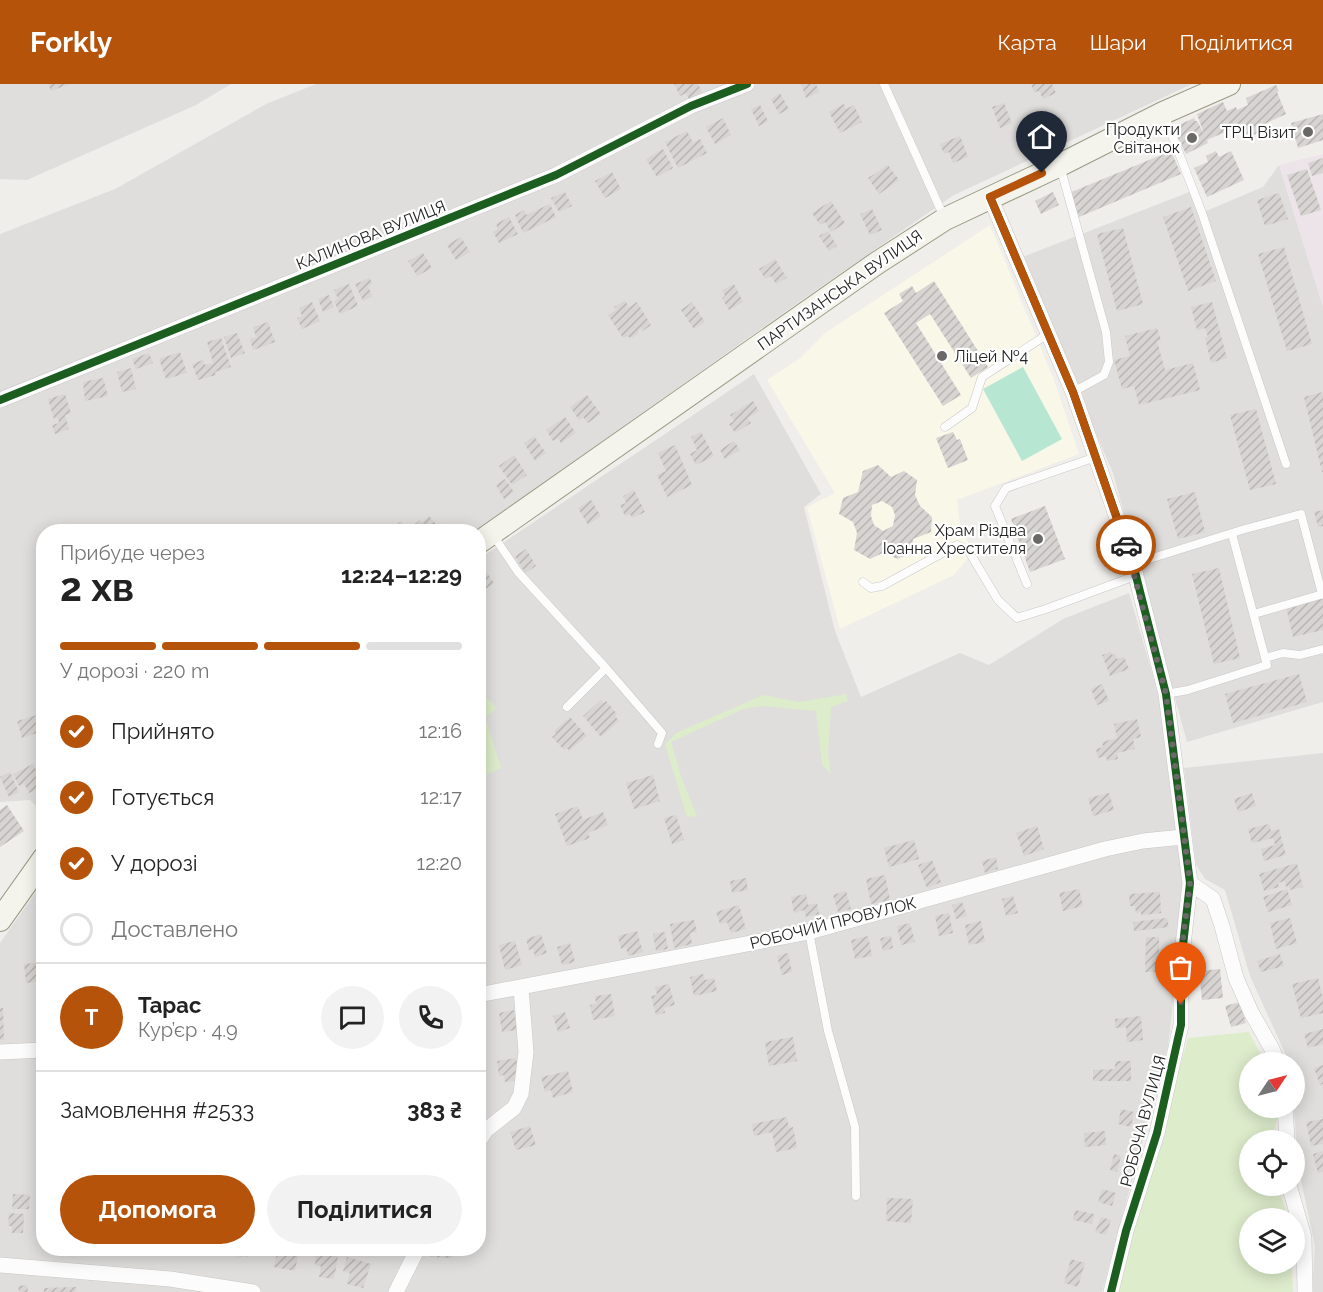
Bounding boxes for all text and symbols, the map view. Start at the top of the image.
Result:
text: Forkly [30,26,112,59]
text: Карта [998,30,1057,55]
text: Шари [1090,30,1147,55]
text: Поділитися [1180,30,1293,55]
pin [1016,111,1067,173]
icon: home [1025,120,1058,153]
place label: Продукти Світанок [1106,120,1180,157]
place label: ТРЦ Візит [1222,123,1296,142]
marker: ТРЦ Візит [1301,125,1315,139]
marker: Продукти Світанок [1185,131,1199,145]
street label: КАЛИНОВА ВУЛИЦЯ [293,196,449,274]
street label: ПАРТИЗАНСЬКА ВУЛИЦЯ [754,226,926,354]
place label: Ліцей №4 [954,347,1029,366]
marker: Ліцей №4 [935,349,949,363]
courier [1096,515,1156,575]
place label: Храм Різдва Іоанна Хрестителя [883,521,1026,558]
icon: car [1110,529,1143,562]
marker: Храм Різдва Іоанна Хрестителя [1031,532,1045,546]
text: Прибуде через [60,541,205,565]
text: 12:24–12:29 [341,562,462,588]
text: 2 хв [60,564,134,610]
text: У дорозі · 220 m [60,659,209,683]
icon: check [60,715,93,748]
text: Прийнято [111,718,214,744]
text: 12:16 [419,719,462,743]
icon: check [60,781,93,814]
text: Готується [111,784,214,810]
text: 12:17 [420,785,462,809]
icon: check [60,847,93,880]
text: У дорозі [111,850,198,876]
text: 12:20 [417,851,462,875]
street label: РОБОЧИЙ ПРОВУЛОК [748,893,918,953]
text: Доставлено [111,916,238,942]
pin [1155,942,1206,1004]
icon: bag [1164,951,1197,984]
button: chat [321,986,384,1049]
button: phone [399,986,462,1049]
text: Тарас [138,992,201,1018]
text: Т [85,1004,98,1030]
text: Кур’єр · 4.9 [138,1018,238,1042]
north arrow [1239,1052,1305,1118]
map controls [1239,1052,1305,1274]
street label: РОБОЧА ВУЛИЦЯ [1116,1053,1170,1189]
text: Замовлення #2533 [60,1097,254,1123]
text: 383 ₴ [407,1097,462,1123]
button: locate [1239,1130,1305,1196]
button: Допомога [60,1175,255,1244]
button: Поділитися [267,1175,462,1244]
button: layers [1239,1208,1305,1274]

